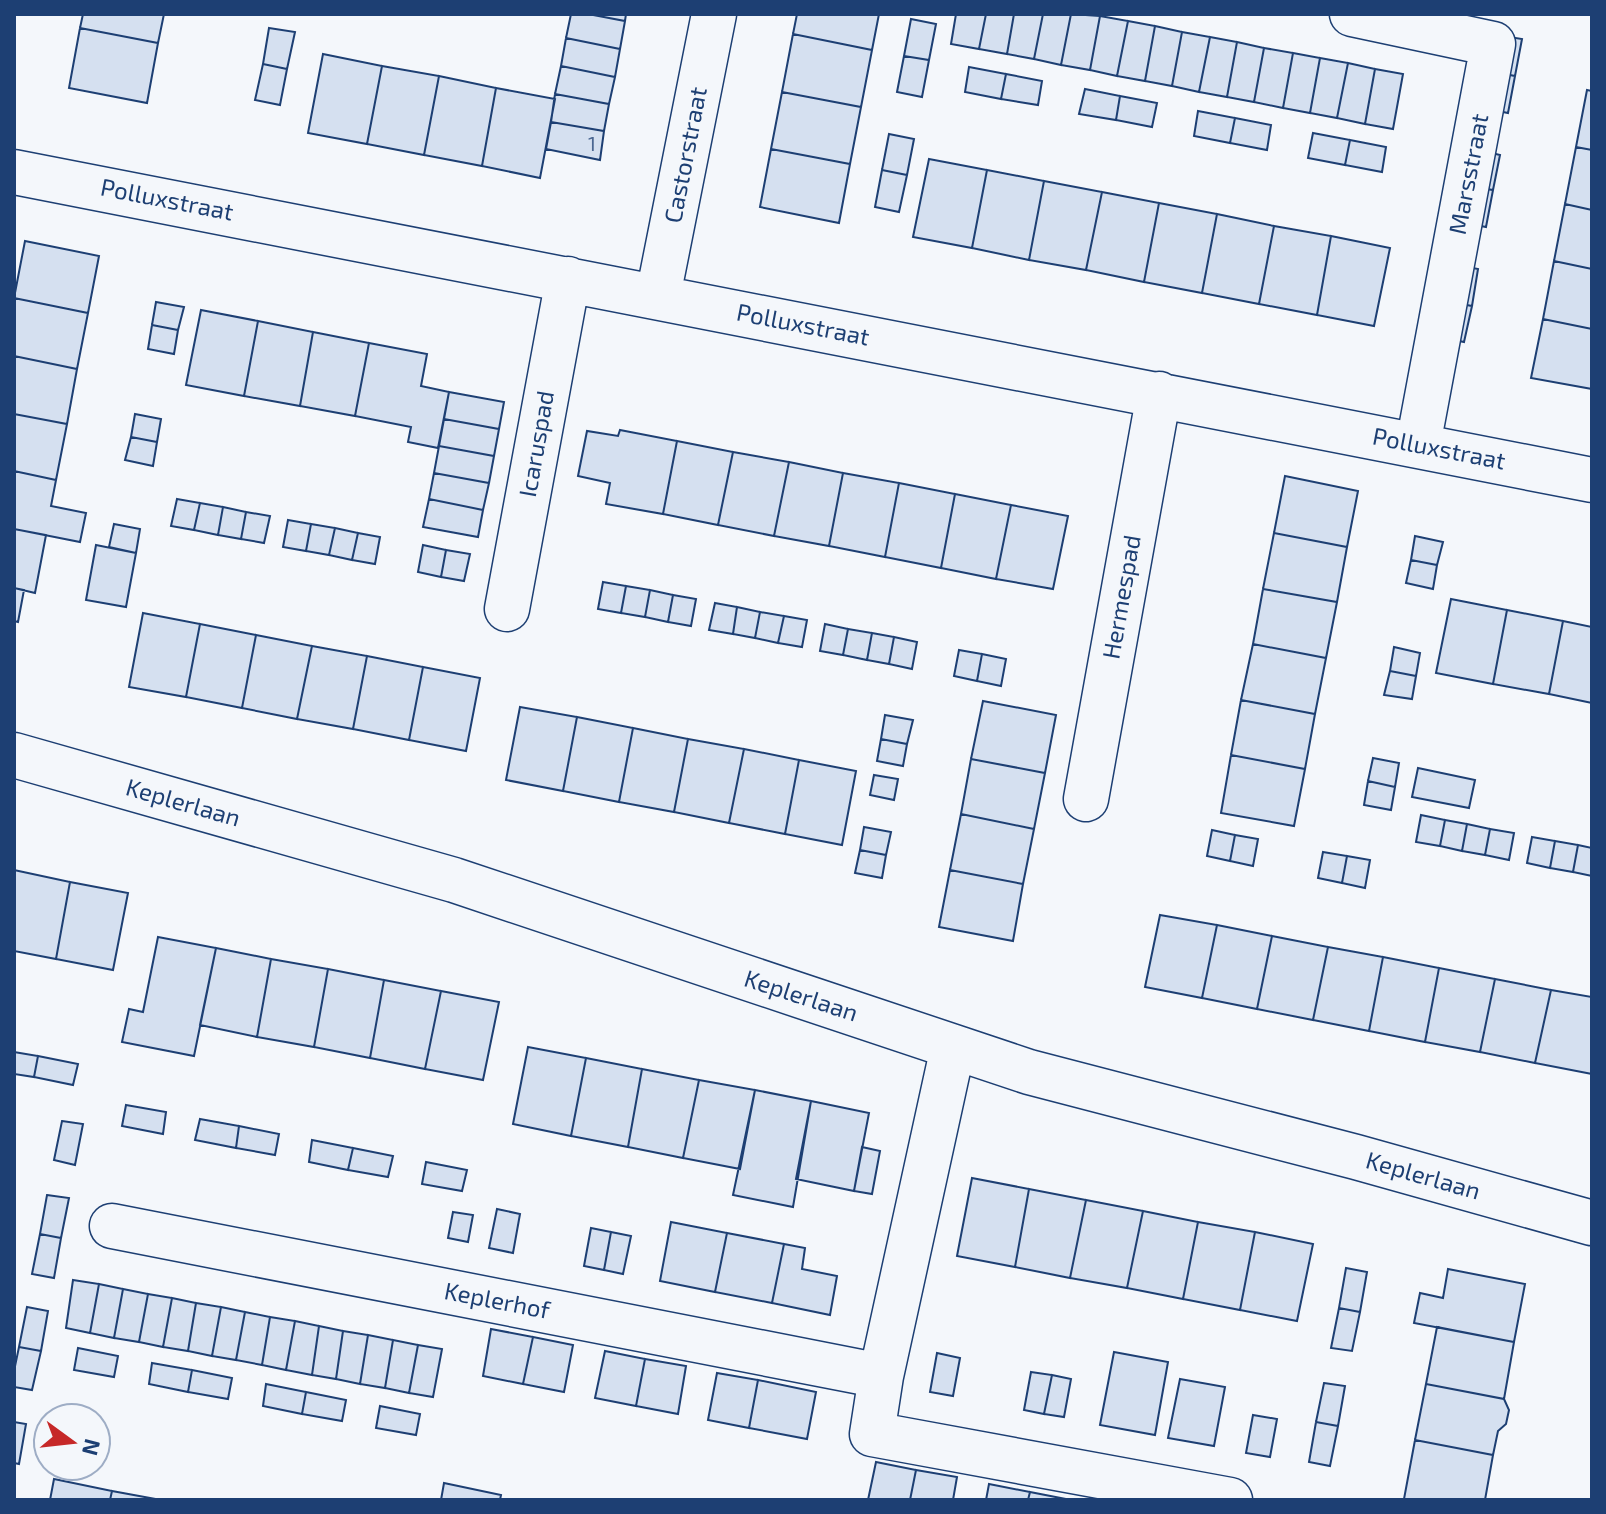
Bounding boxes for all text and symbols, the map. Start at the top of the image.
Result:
street label: Castorstraat [657,84,712,225]
street label: Marsstraat [1442,111,1493,237]
house number: 1 [588,131,596,155]
street label: Polluxstraat [98,171,236,226]
street label: Polluxstraat [734,296,872,351]
street label: Icaruspad [512,388,559,499]
street label: Polluxstraat [1370,420,1508,475]
street label: Hermespad [1095,532,1146,661]
street label: Keplerlaan [123,771,244,832]
street label: Keplerlaan [741,963,862,1027]
street label: Keplerlaan [1363,1144,1484,1205]
street label: Keplerhof [442,1275,553,1324]
north arrow [32,1402,112,1482]
text: N [78,1436,107,1458]

